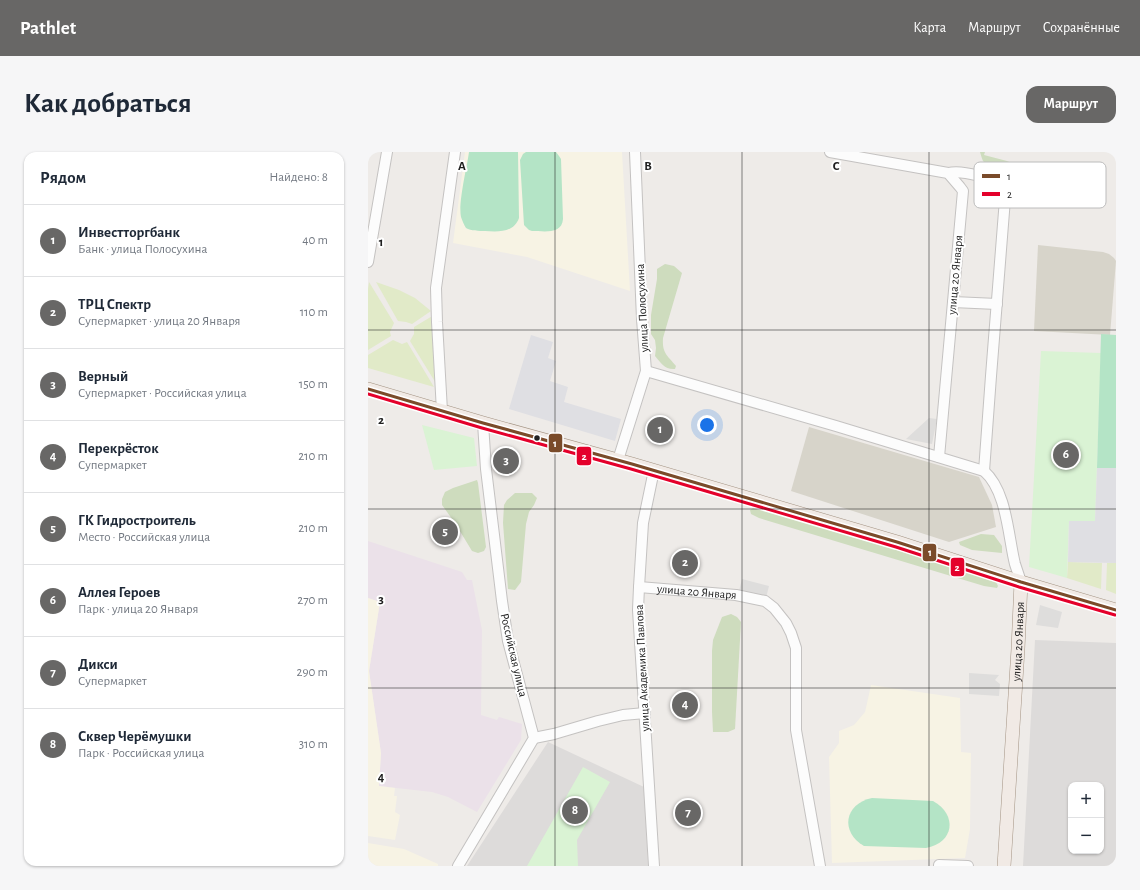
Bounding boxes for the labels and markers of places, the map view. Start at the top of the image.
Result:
pin: 1 [647,415,673,445]
unlabelled marker [532,433,542,443]
pin: 6 [1053,440,1079,470]
pin: 3 [493,446,519,476]
pin: 5 [432,517,458,547]
pin: 2 [672,548,698,578]
pin: 4 [672,690,698,720]
pin: 8 [562,796,588,826]
pin: 7 [675,798,701,828]

